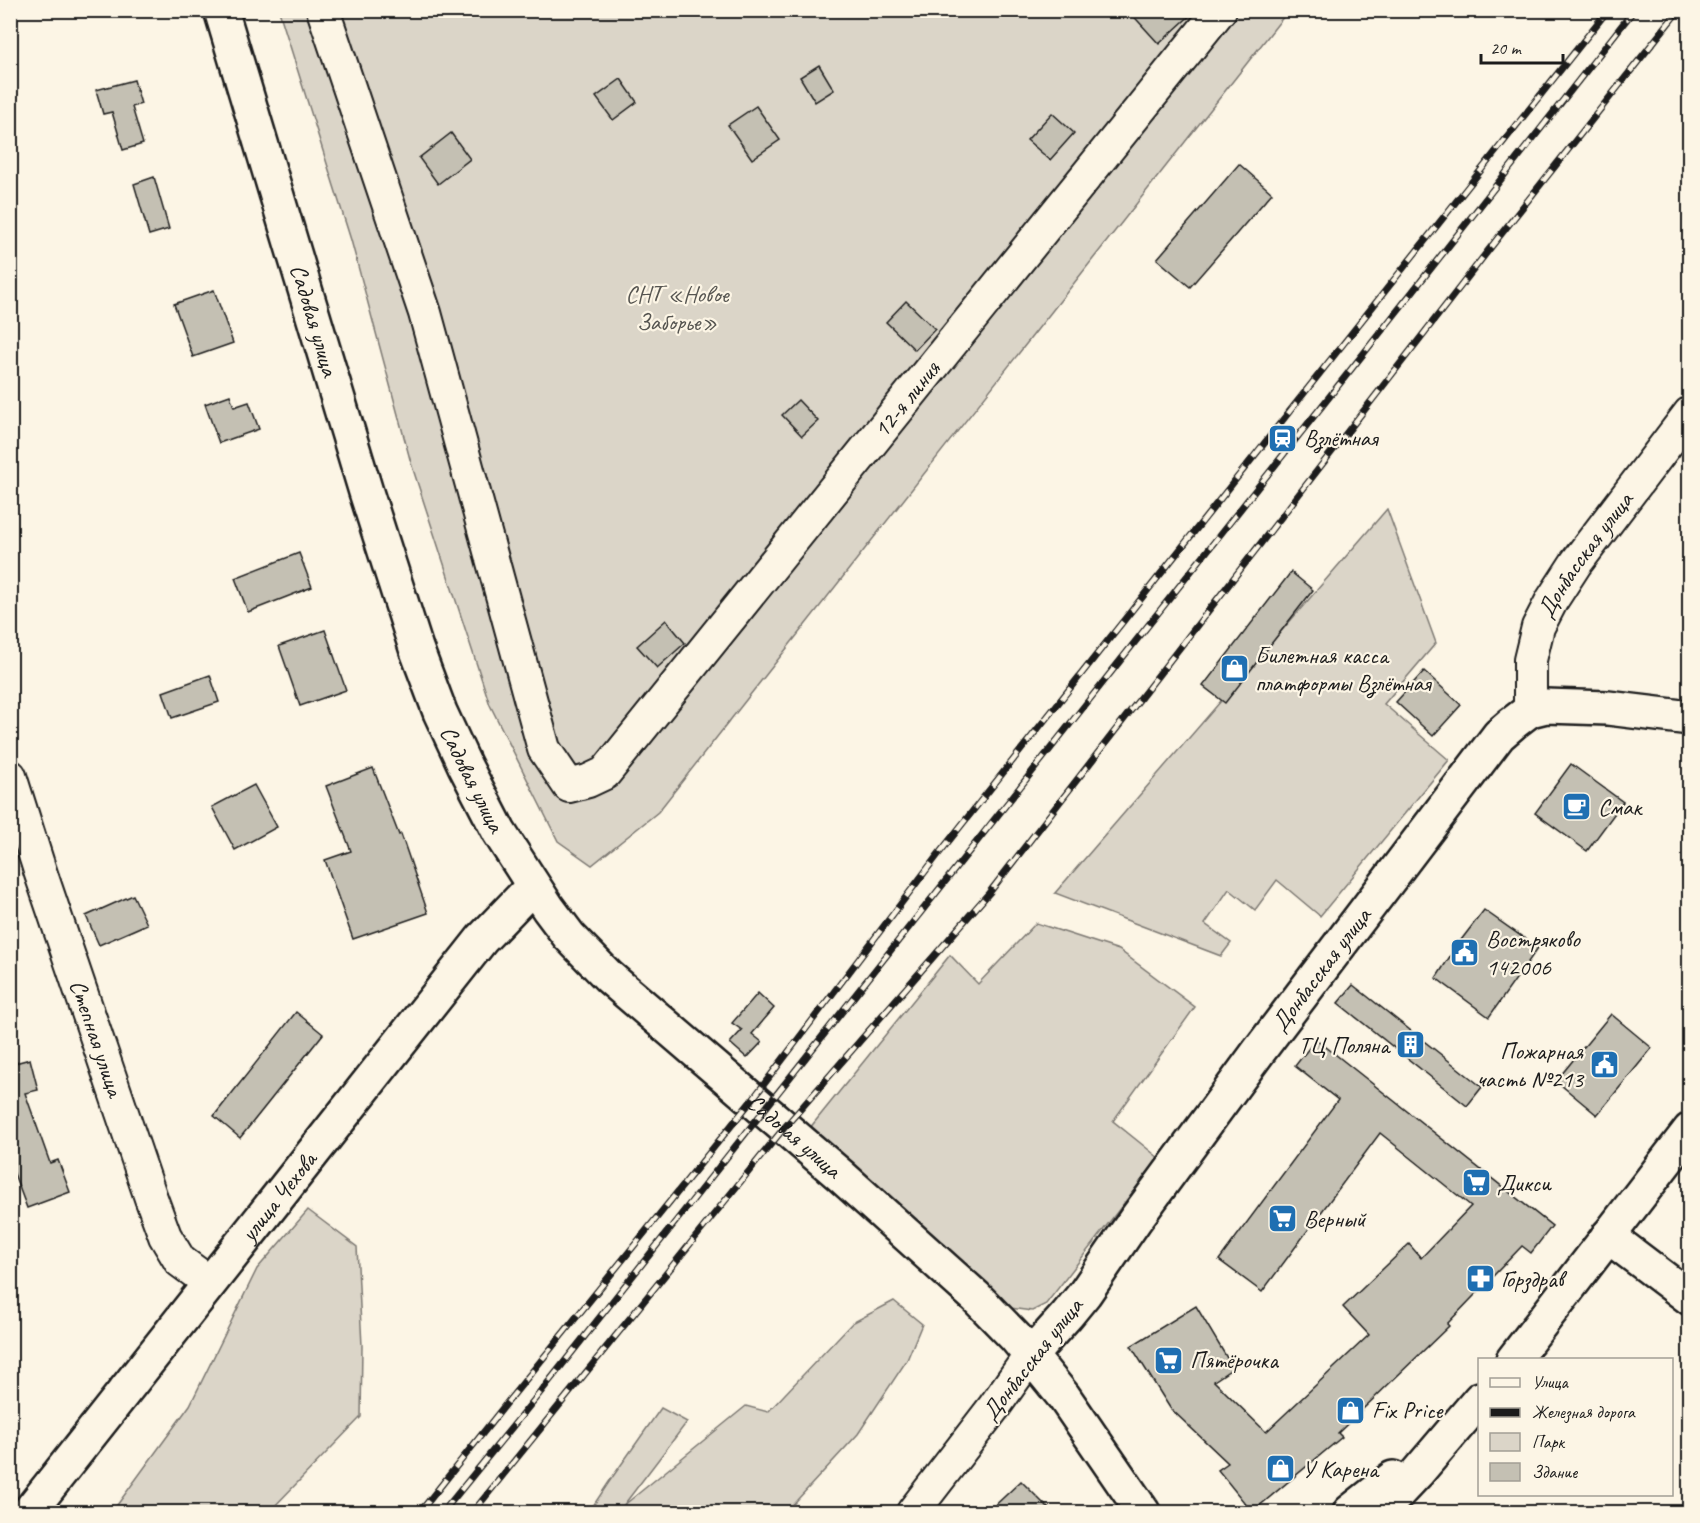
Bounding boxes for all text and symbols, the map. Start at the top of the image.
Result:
scale bar [1481,27,1564,65]
text: 20 m [1490,37,1523,59]
street label: Садовая улица [283,261,346,381]
park label: СНТ «Новое Заборье» [626,279,731,337]
street label: 12-я линия [866,354,947,444]
station icon: Взлётная [1267,422,1299,454]
place label: Взлётная [1304,423,1379,454]
street label: Донбасская улица [1530,485,1640,623]
place label: Билетная касса платформы Взлётная [1255,640,1432,699]
shop icon: Билетная касса платформы Взлётная [1218,653,1250,685]
street label: Садовая улица [433,721,512,839]
cafe icon: Смак [1561,791,1593,823]
place label: Смак [1598,792,1644,822]
street label: Донбасская улица [1264,901,1378,1037]
place label: Востряково 142006 [1486,924,1581,982]
public building icon: Востряково 142006 [1449,937,1481,969]
street label: Степная улица [63,976,131,1102]
building icon: ТЦ Поляна [1394,1029,1426,1061]
place label: ТЦ Поляна [1298,1030,1391,1060]
place label: Пожарная часть №213 [1477,1036,1585,1094]
public building icon: Пожарная часть №213 [1588,1049,1620,1081]
street label: Садовая улица [741,1087,849,1186]
street label: улица Чехова [232,1144,324,1249]
supermarket icon: Дикси [1460,1167,1492,1199]
place label: Дикси [1497,1168,1552,1198]
supermarket icon: Верный [1267,1203,1299,1235]
place label: Верный [1304,1204,1367,1234]
pharmacy icon: Горздрав [1464,1263,1496,1295]
place label: Горздрав [1501,1264,1568,1294]
street label: Донбасская улица [975,1291,1090,1426]
supermarket icon: Пятёрочка [1153,1344,1185,1376]
place label: Пятёрочка [1190,1345,1279,1375]
legend [1478,1358,1673,1496]
text: Улица [1532,1371,1569,1393]
shop icon: Fix Price [1335,1394,1367,1426]
place label: Fix Price [1372,1395,1445,1425]
text: Железная дорога [1532,1401,1636,1424]
text: Парк [1532,1431,1566,1453]
shop icon: У Карена [1265,1453,1297,1485]
place label: У Карена [1302,1454,1380,1484]
text: Здание [1532,1461,1578,1483]

